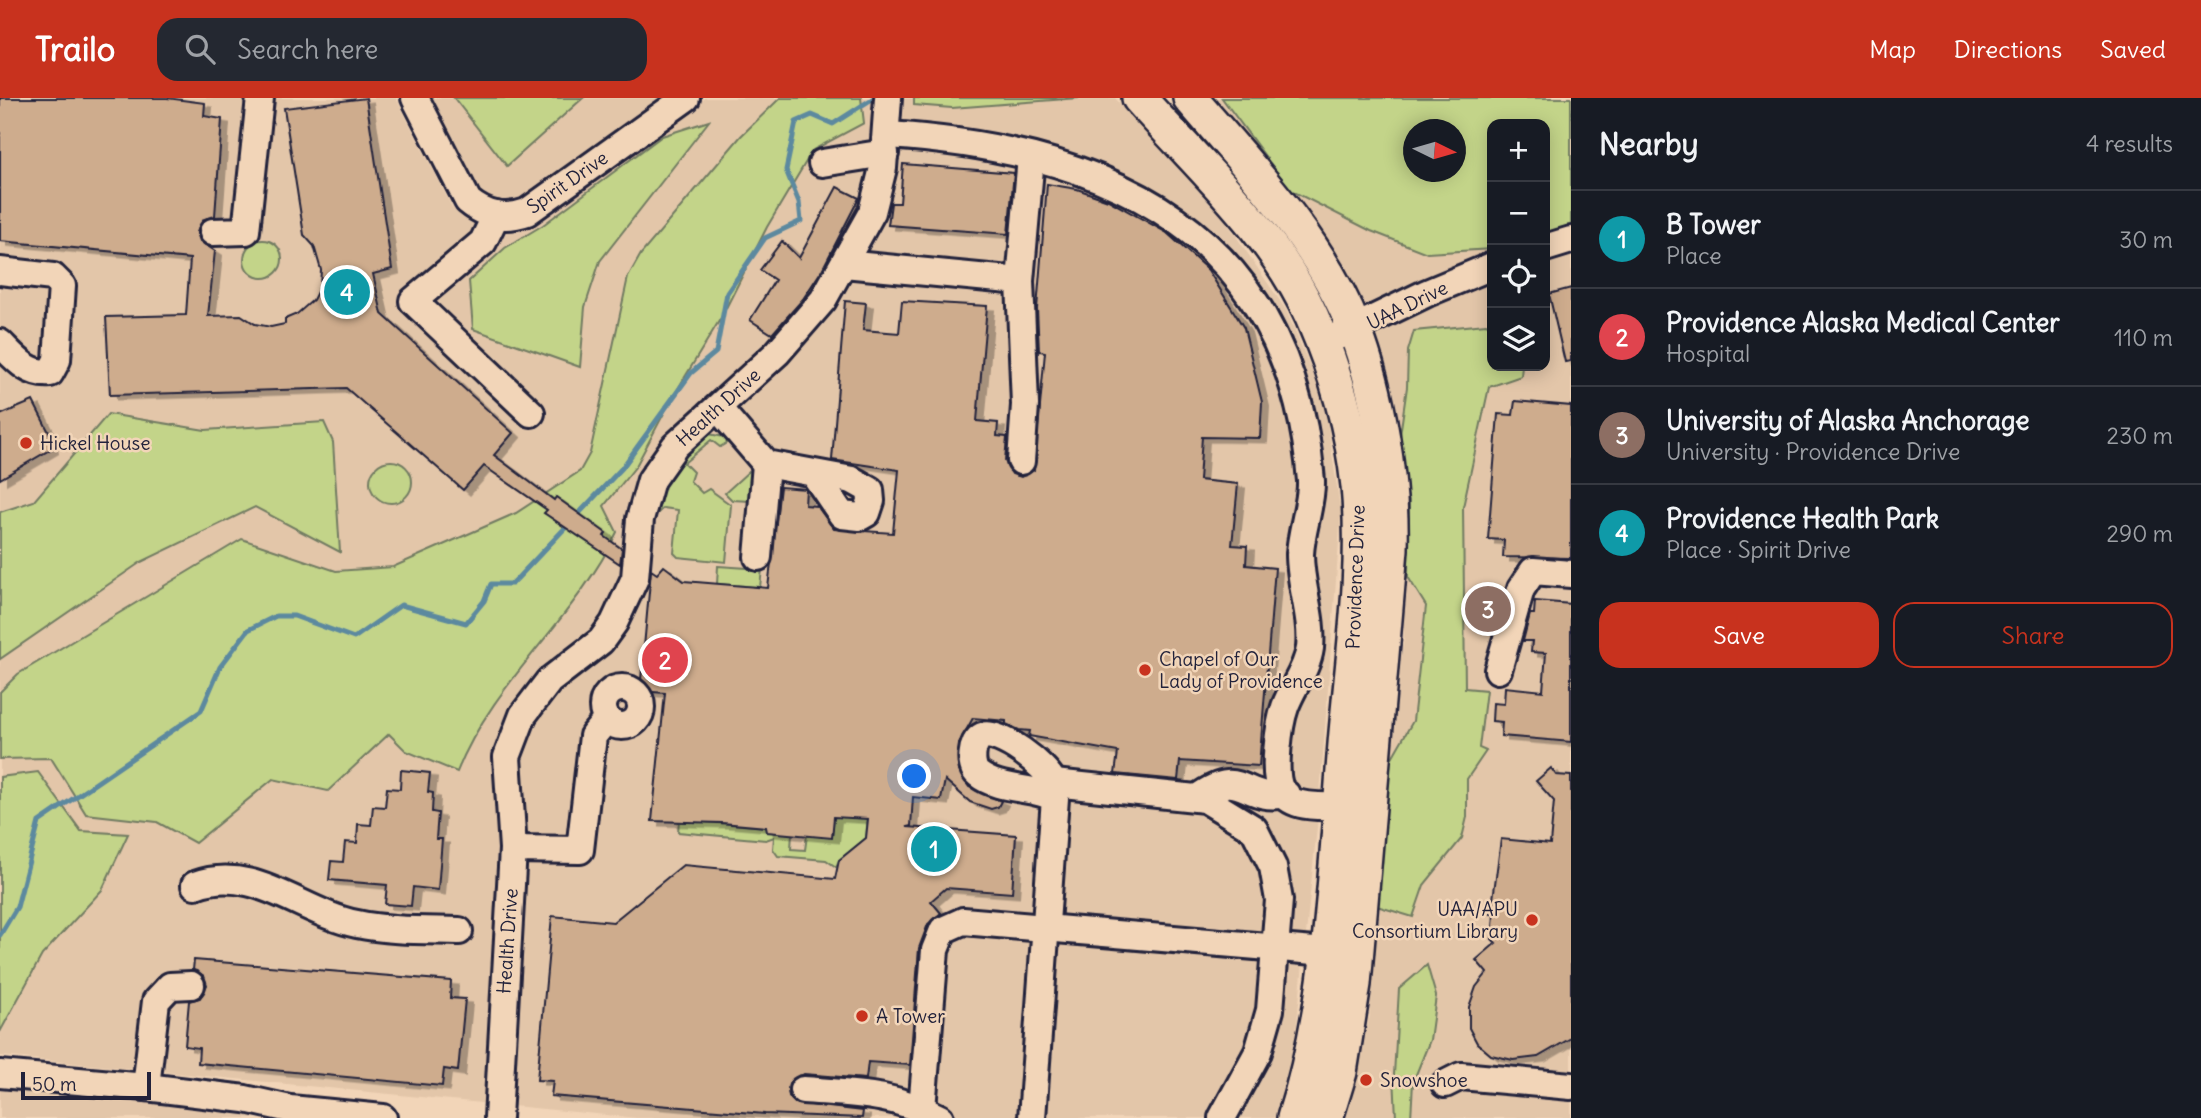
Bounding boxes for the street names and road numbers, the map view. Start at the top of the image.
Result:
street label: Spirit Drive [522,145,612,219]
street label: UAA Drive [1363,275,1451,335]
street label: Health Drive [671,363,765,451]
street label: Providence Drive [1340,504,1370,650]
street label: Health Drive [491,887,523,995]

